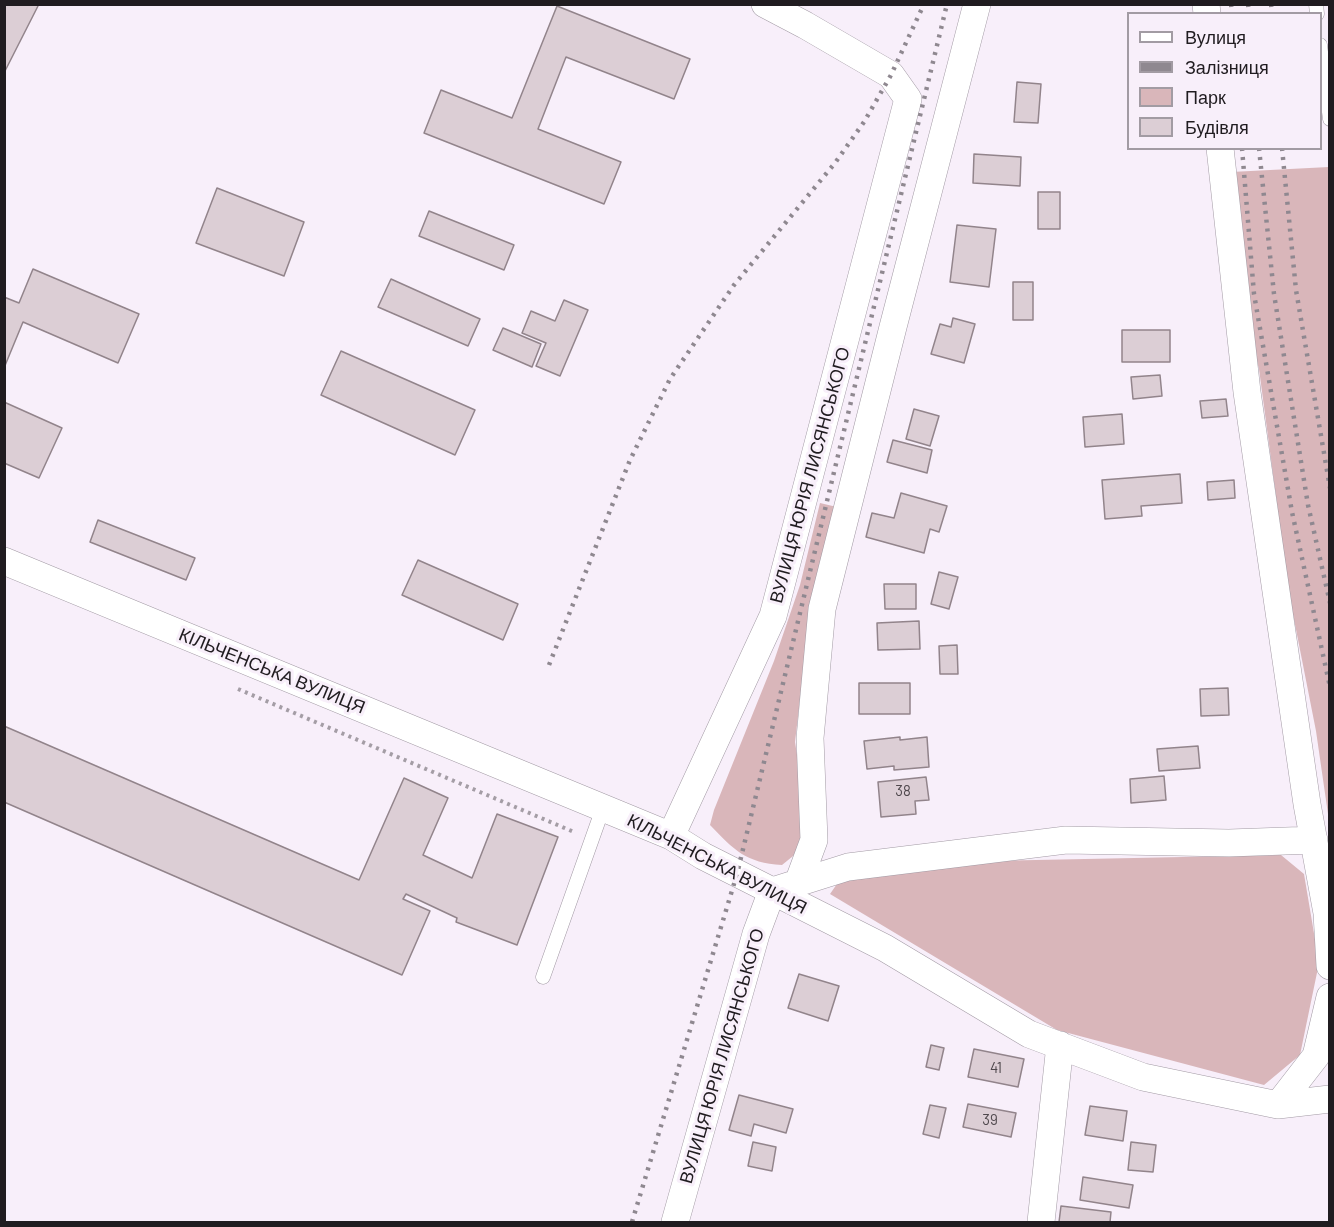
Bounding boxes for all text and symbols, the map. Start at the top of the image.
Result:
legend [1127,12,1322,150]
text: Вулиця [1185,26,1246,48]
text: Залізниця [1185,56,1269,78]
text: Парк [1185,86,1226,108]
text: Будівля [1185,116,1249,138]
street label: ВУЛИЦЯ ЮРІЯ ЛИСЯНСЬКОГО [765,345,855,605]
street label: КІЛЬЧЕНСЬКА ВУЛИЦЯ [176,624,368,718]
house number: 38 [895,782,911,800]
street label: КІЛЬЧЕНСЬКА ВУЛИЦЯ [623,809,811,919]
street label: ВУЛИЦЯ ЮРІЯ ЛИСЯНСЬКОГО [675,926,769,1186]
house number: 41 [990,1059,1002,1077]
house number: 39 [982,1111,998,1129]

